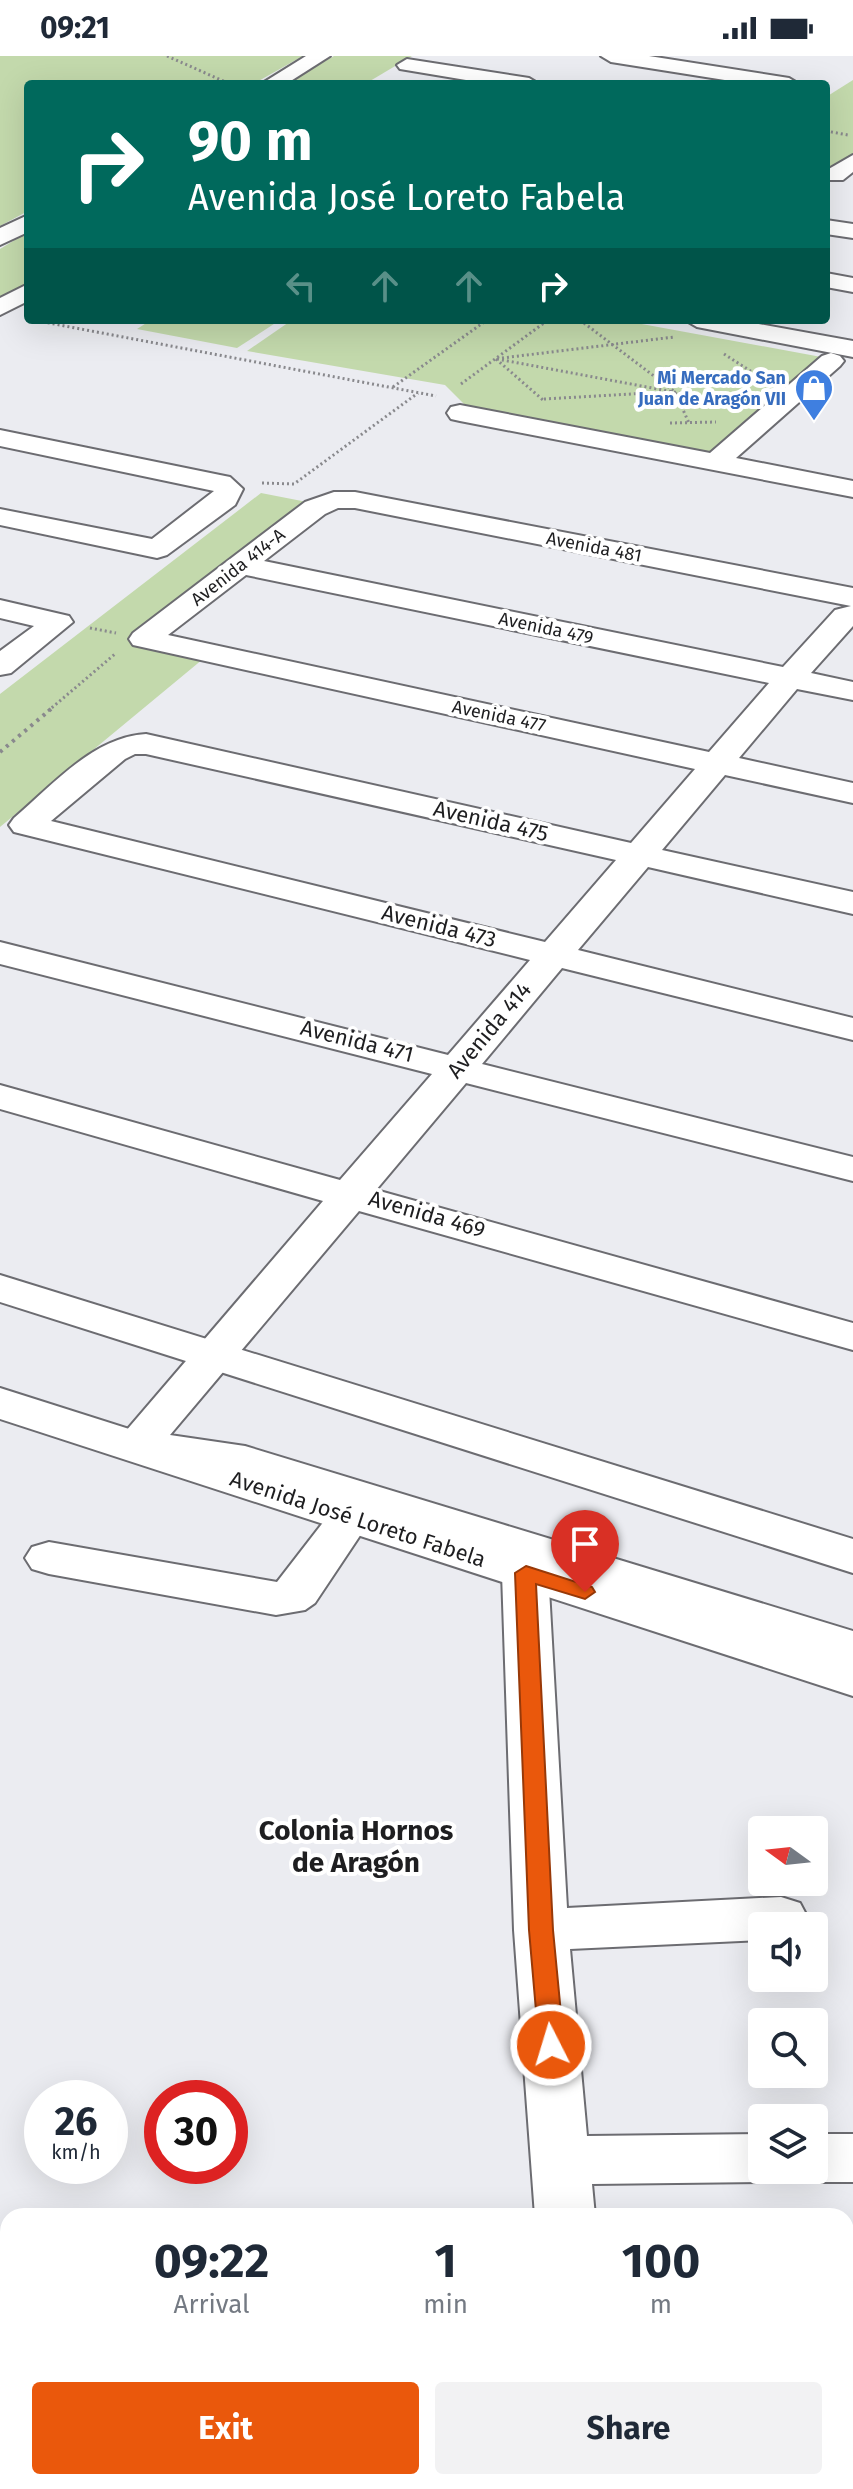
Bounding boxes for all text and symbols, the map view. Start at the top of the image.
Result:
text: 09:21 [40,10,110,46]
text: 90 m [188,108,313,175]
icon: right [56,112,160,216]
text: Avenida José Loreto Fabela [188,176,625,220]
icon: left [279,264,323,308]
icon: ahead [363,264,407,308]
icon: ahead [447,264,491,308]
icon: right [531,264,575,308]
place label: Mi Mercado San Juan de Aragón VII [637,367,786,410]
shop icon: Mi Mercado San Juan de Aragón VII [793,367,835,422]
street label: Avenida 414-A [187,523,290,611]
street label: Avenida 481 [544,527,644,567]
street label: Avenida 479 [497,607,595,649]
street label: Avenida 477 [450,695,548,737]
street label: Avenida 475 [431,795,551,847]
street label: Avenida 473 [379,899,499,953]
street label: Avenida 414 [441,976,537,1084]
street label: Avenida 471 [298,1014,416,1068]
street label: Avenida 469 [366,1184,488,1244]
street label: Avenida José Loreto Fabela [227,1465,489,1573]
pin [551,1510,619,1592]
icon: arrive [563,1522,607,1566]
district label: Colonia Hornos de Aragón [259,1814,453,1879]
north arrow [748,1816,828,1896]
map controls [748,1816,828,2184]
button: sound [748,1912,828,1992]
position arrow [509,2003,593,2087]
button: search [748,2008,828,2088]
speed limit sign: 30 [144,2080,248,2184]
text: 26 [54,2098,98,2146]
button: layers [748,2104,828,2184]
text: km/h [51,2140,101,2164]
text: 09:22 [154,2232,269,2290]
text: 1 [434,2232,457,2290]
text: 100 [622,2232,700,2290]
text: Arrival [173,2289,250,2320]
text: min [423,2289,468,2320]
text: m [650,2289,672,2320]
button: Exit [32,2382,419,2474]
button: Share [435,2382,822,2474]

